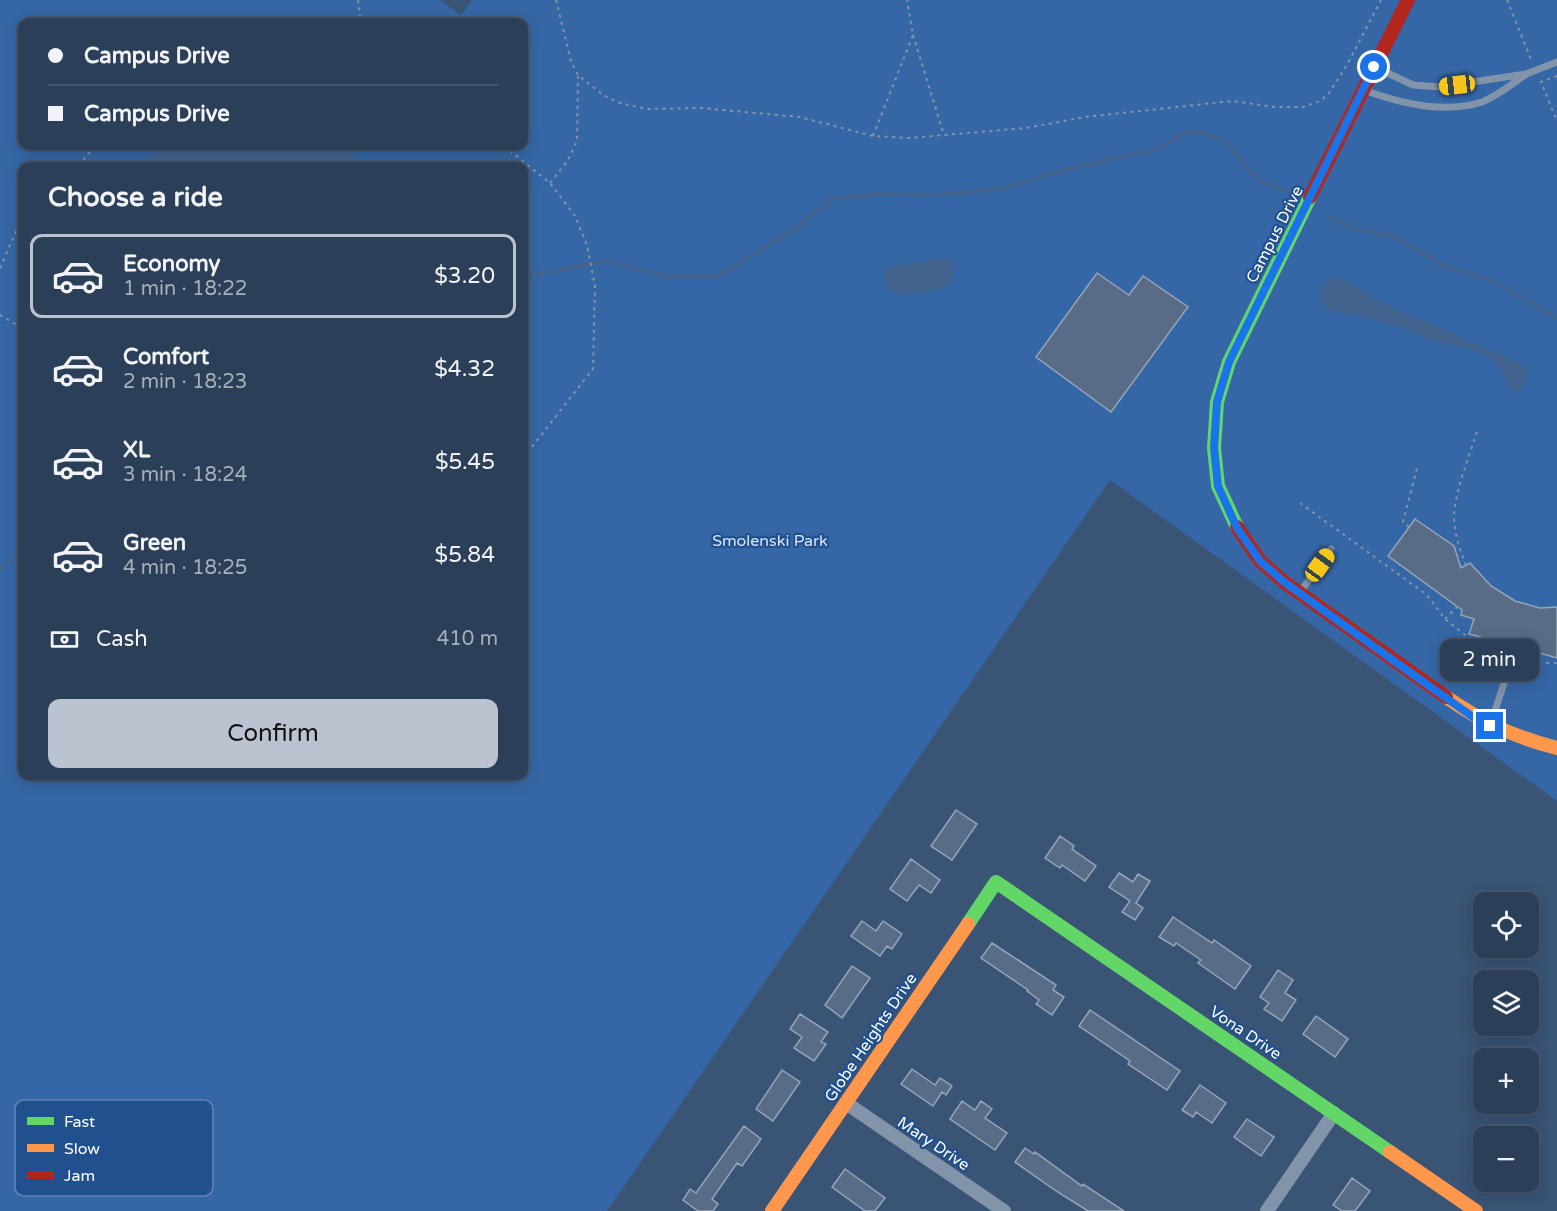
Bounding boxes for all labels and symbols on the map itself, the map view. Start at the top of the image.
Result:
route start [1360,53,1387,80]
car [1438,74,1476,96]
street label: Campus Drive [1242,183,1308,286]
park label: Smolenski Park [712,531,828,551]
car [1302,545,1338,585]
callout: 2 min [1440,639,1540,681]
route end [1476,712,1503,739]
street label: Globe Heights Drive [820,969,921,1106]
street label: Vona Drive [1206,1002,1285,1064]
legend [15,1100,213,1196]
text: Fast [64,1112,95,1132]
street label: Mary Drive [894,1112,973,1175]
text: Slow [64,1139,100,1159]
text: Jam [64,1166,95,1186]

